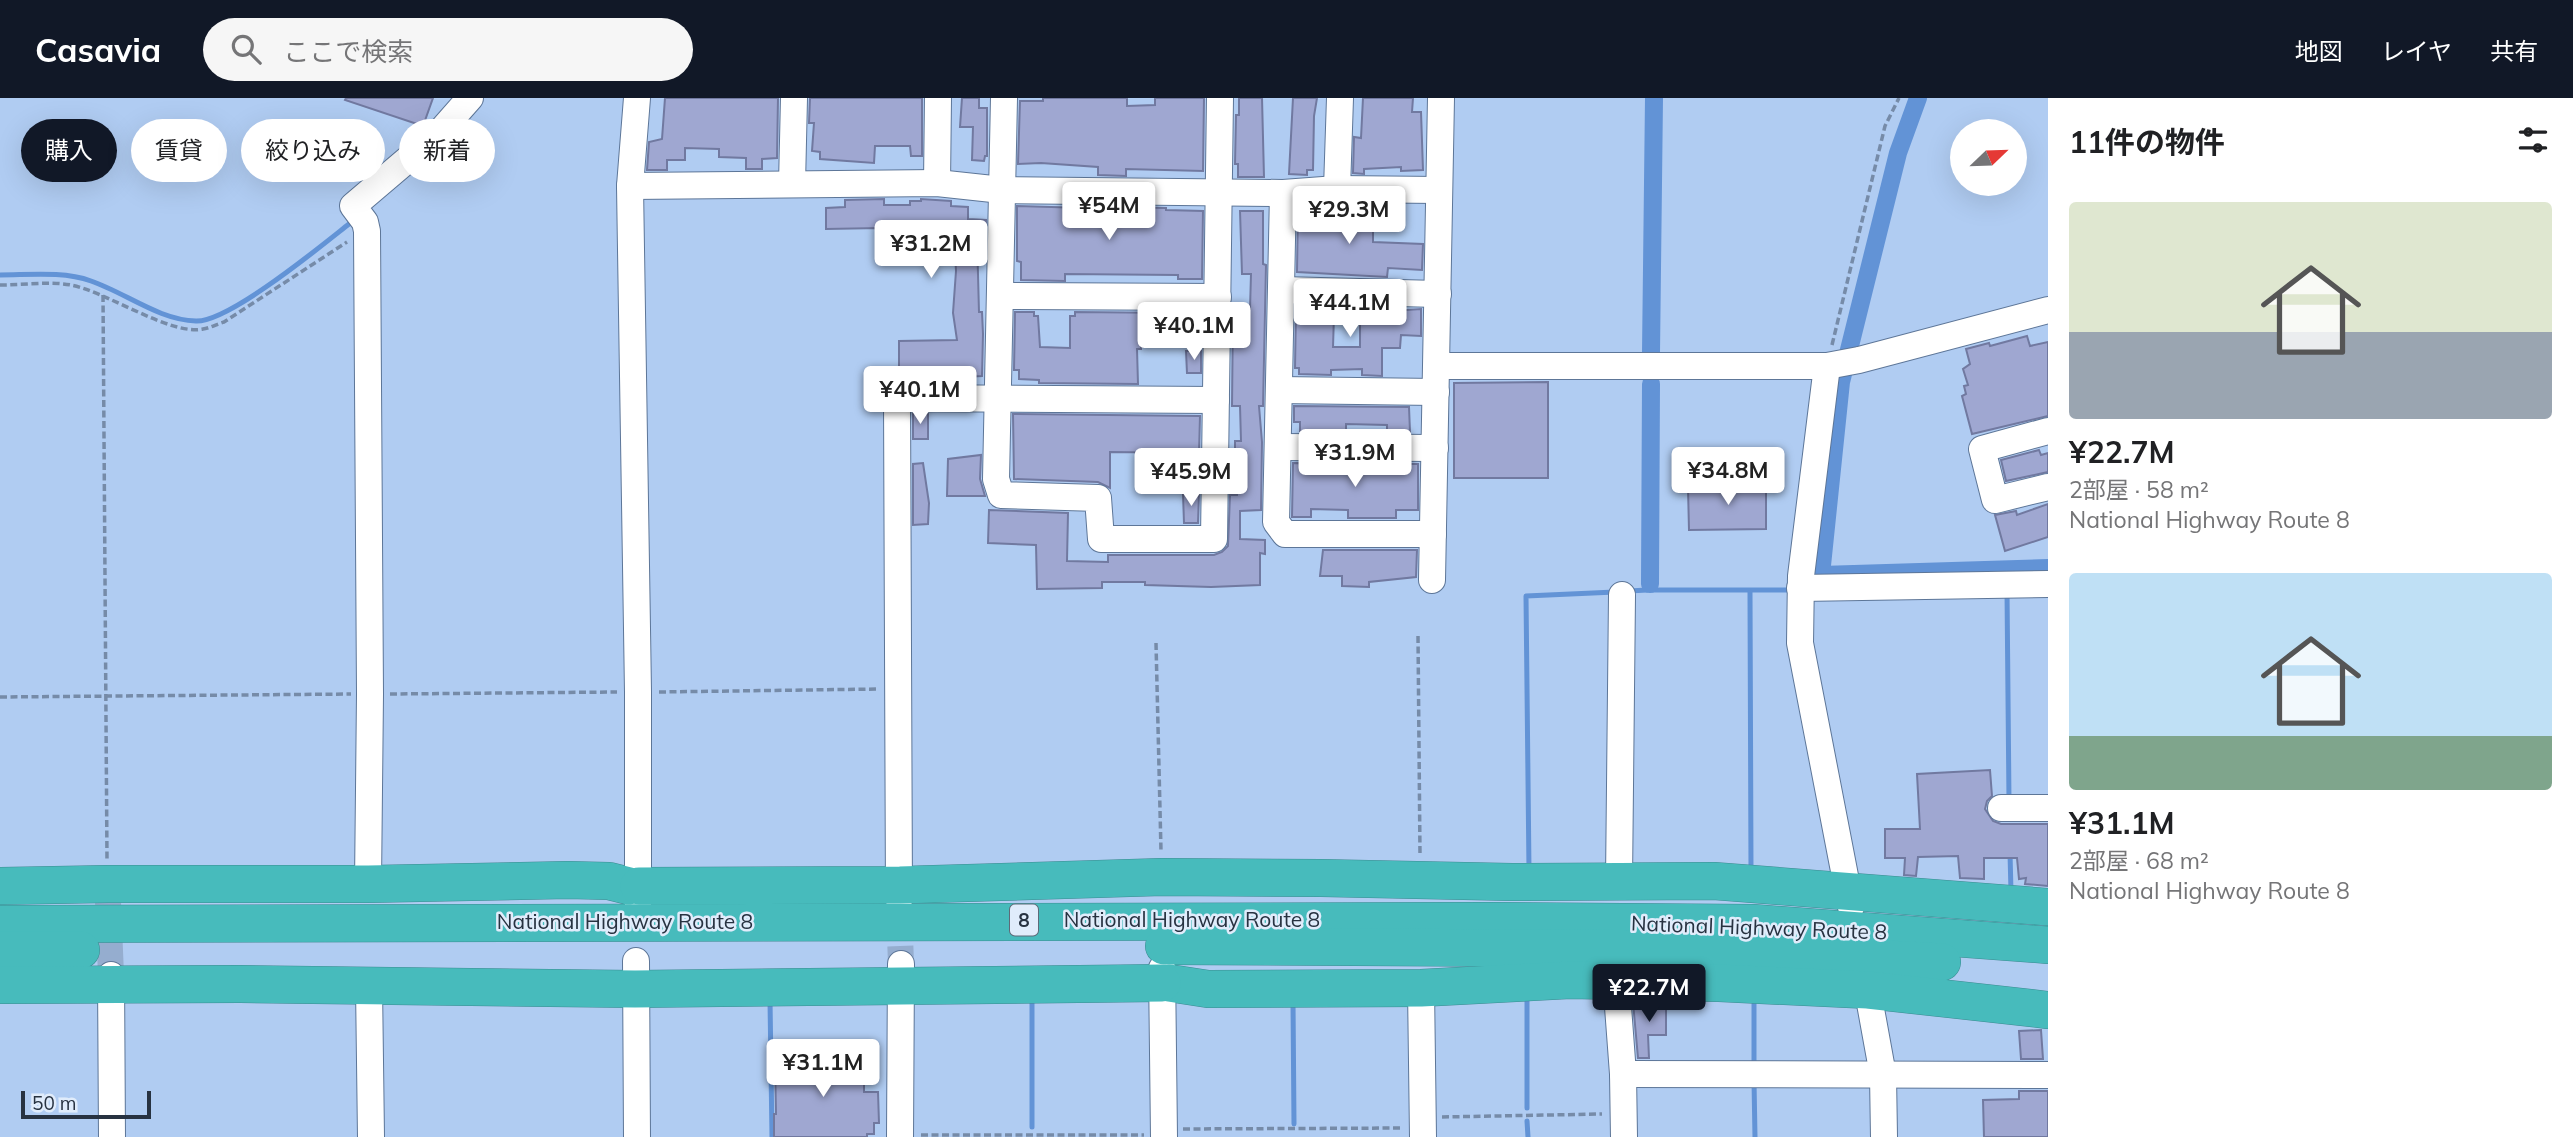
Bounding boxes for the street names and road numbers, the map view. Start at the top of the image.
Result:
road number: 8 [1010,904,1038,936]
street label: National Highway Route 8 [1064,906,1320,932]
street label: National Highway Route 8 [497,908,753,934]
street label: National Highway Route 8 [1631,910,1888,944]

